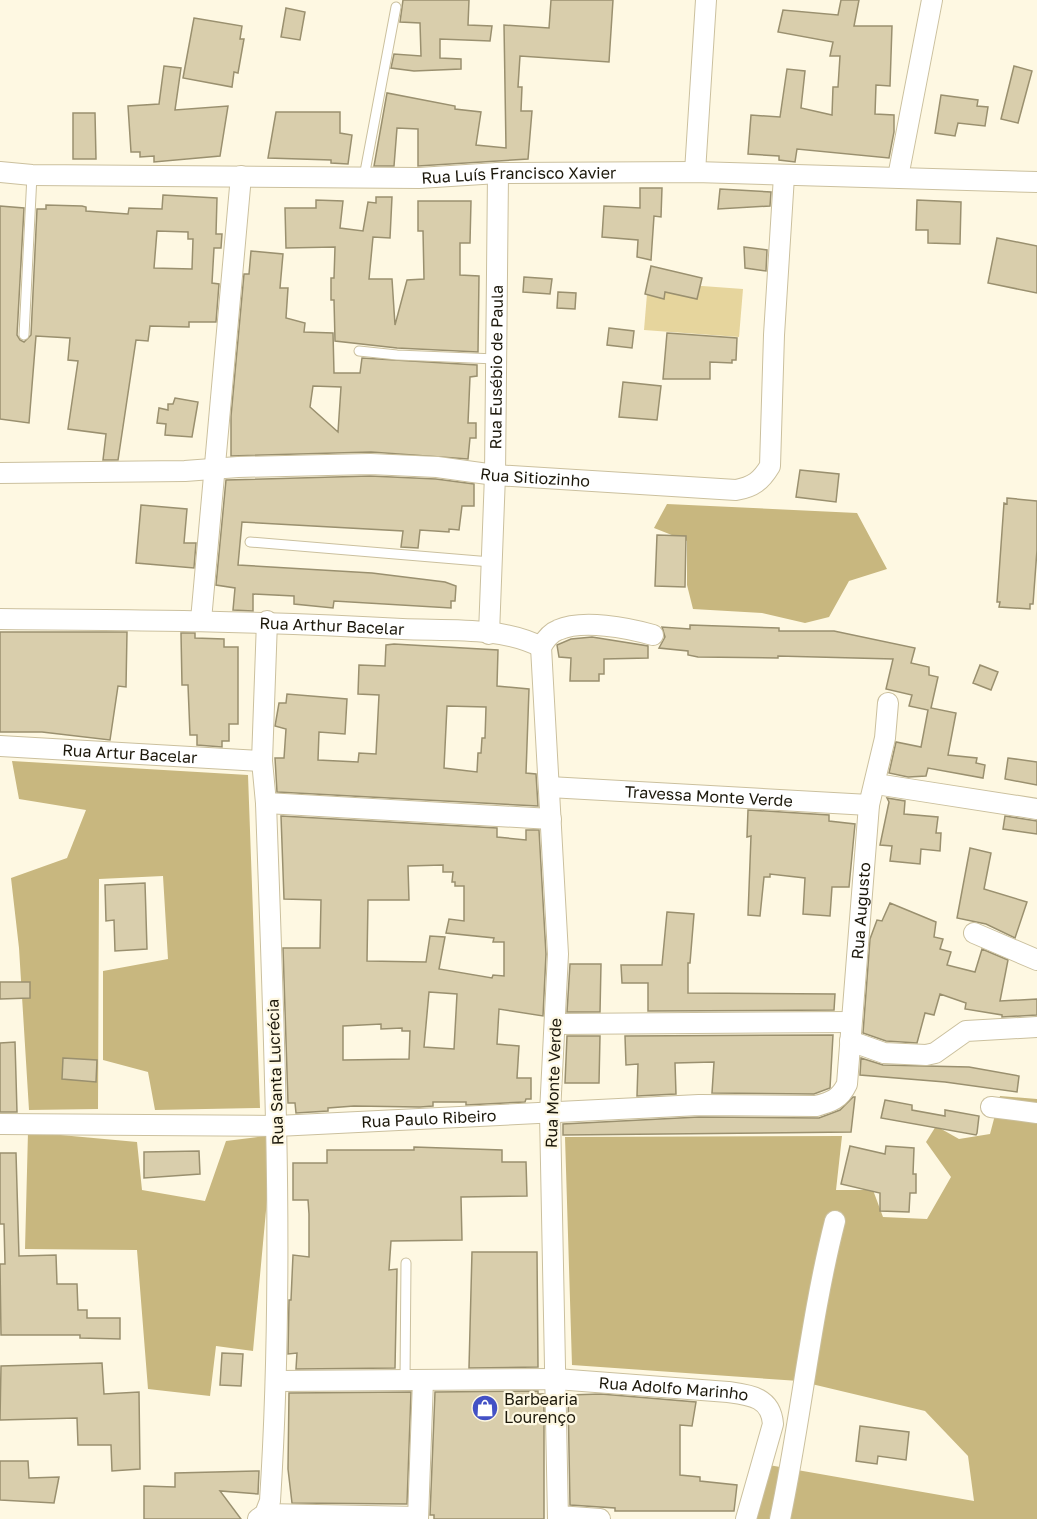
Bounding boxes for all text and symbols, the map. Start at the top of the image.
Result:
street label: Rua Luís Francisco Xavier [421,162,616,188]
street label: Rua Eusébio de Paula [485,285,507,450]
street label: Rua Sitiozinho [479,463,591,491]
street label: Rua Arthur Bacelar [259,613,405,639]
street label: Rua Artur Bacelar [62,740,198,767]
street label: Travessa Monte Verde [624,781,793,811]
street label: Rua Augusto [847,861,874,960]
street label: Rua Santa Lucrécia [262,999,288,1145]
street label: Rua Monte Verde [541,1018,565,1148]
street label: Rua Paulo Ribeiro [361,1105,497,1132]
street label: Rua Adolfo Marinho [598,1372,750,1405]
place label: Barbearia Lourenço [504,1389,578,1427]
shop icon: Barbearia Lourenço [470,1393,500,1423]

